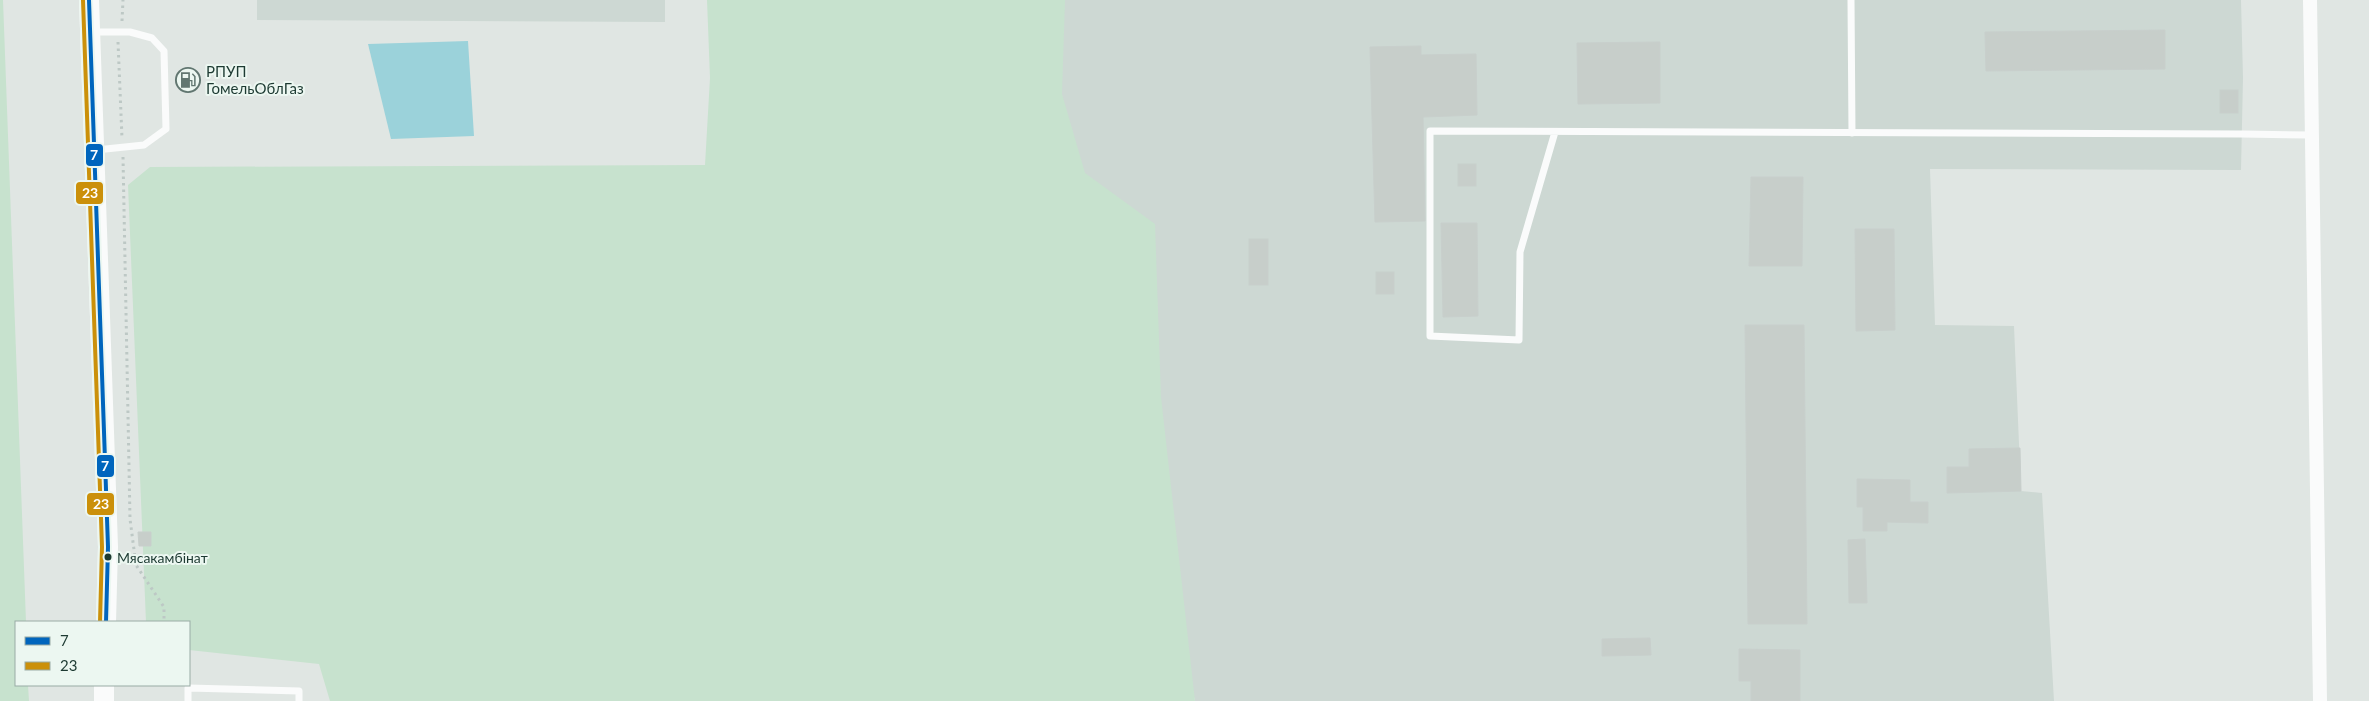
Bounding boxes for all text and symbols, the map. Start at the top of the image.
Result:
place label: РПУП ГомельОблГаз [206,62,304,97]
fuel station icon: РПУП ГомельОблГаз [175,67,201,93]
line badge: 7 [85,143,104,167]
text: 7 [90,146,98,163]
line badge: 23 [75,181,104,205]
text: 23 [82,184,98,201]
line badge: 7 [96,454,115,478]
text: 7 [101,457,109,474]
line badge: 23 [86,492,115,516]
text: 23 [93,495,109,512]
place label: Мясакамбінат [117,549,208,566]
marker: Мясакамбінат [103,552,113,562]
legend [15,621,190,686]
text: 7 [60,631,69,649]
text: 23 [60,656,77,674]

